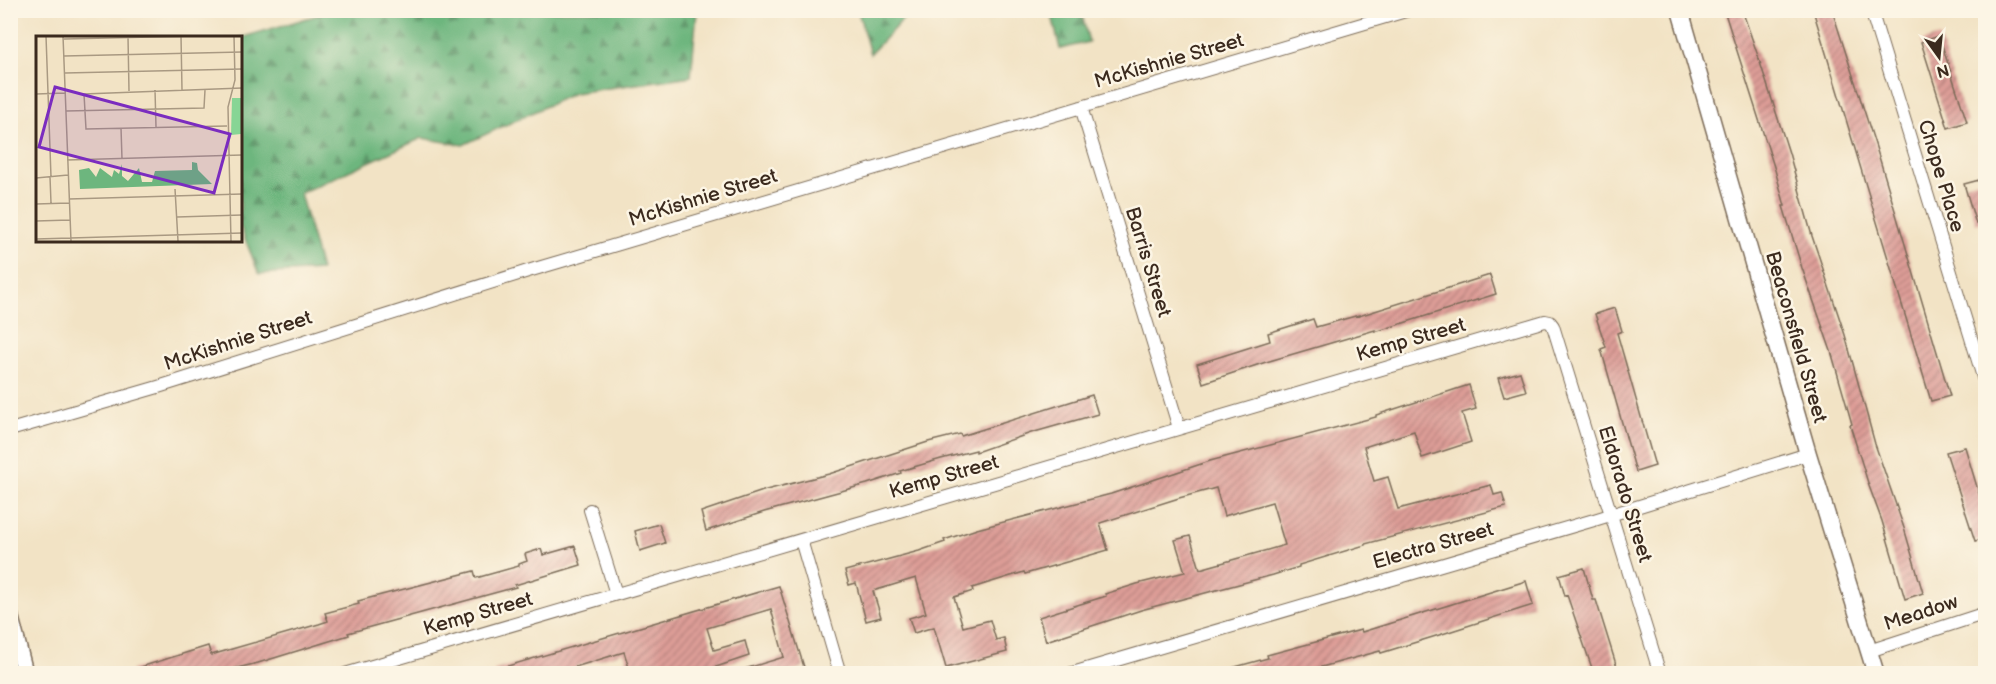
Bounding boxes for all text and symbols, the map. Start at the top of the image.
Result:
north arrow [1909,27,1969,87]
street label: McKishnie Street [1092,28,1246,94]
inset map [36,36,242,242]
text: N [1934,59,1951,81]
street label: Chope Place [1913,117,1970,235]
street label: McKishnie Street [626,164,780,232]
street label: Barris Street [1120,204,1176,320]
street label: Beaconsfield Street [1760,248,1832,426]
street label: McKishnie Street [161,306,315,376]
street label: Kemp Street [1354,313,1468,367]
street label: Eldorado Street [1593,423,1657,565]
street label: Kemp Street [887,450,1001,504]
street label: Electra Street [1370,517,1496,575]
street label: Kemp Street [421,587,535,641]
street label: Meadow [1881,590,1962,636]

